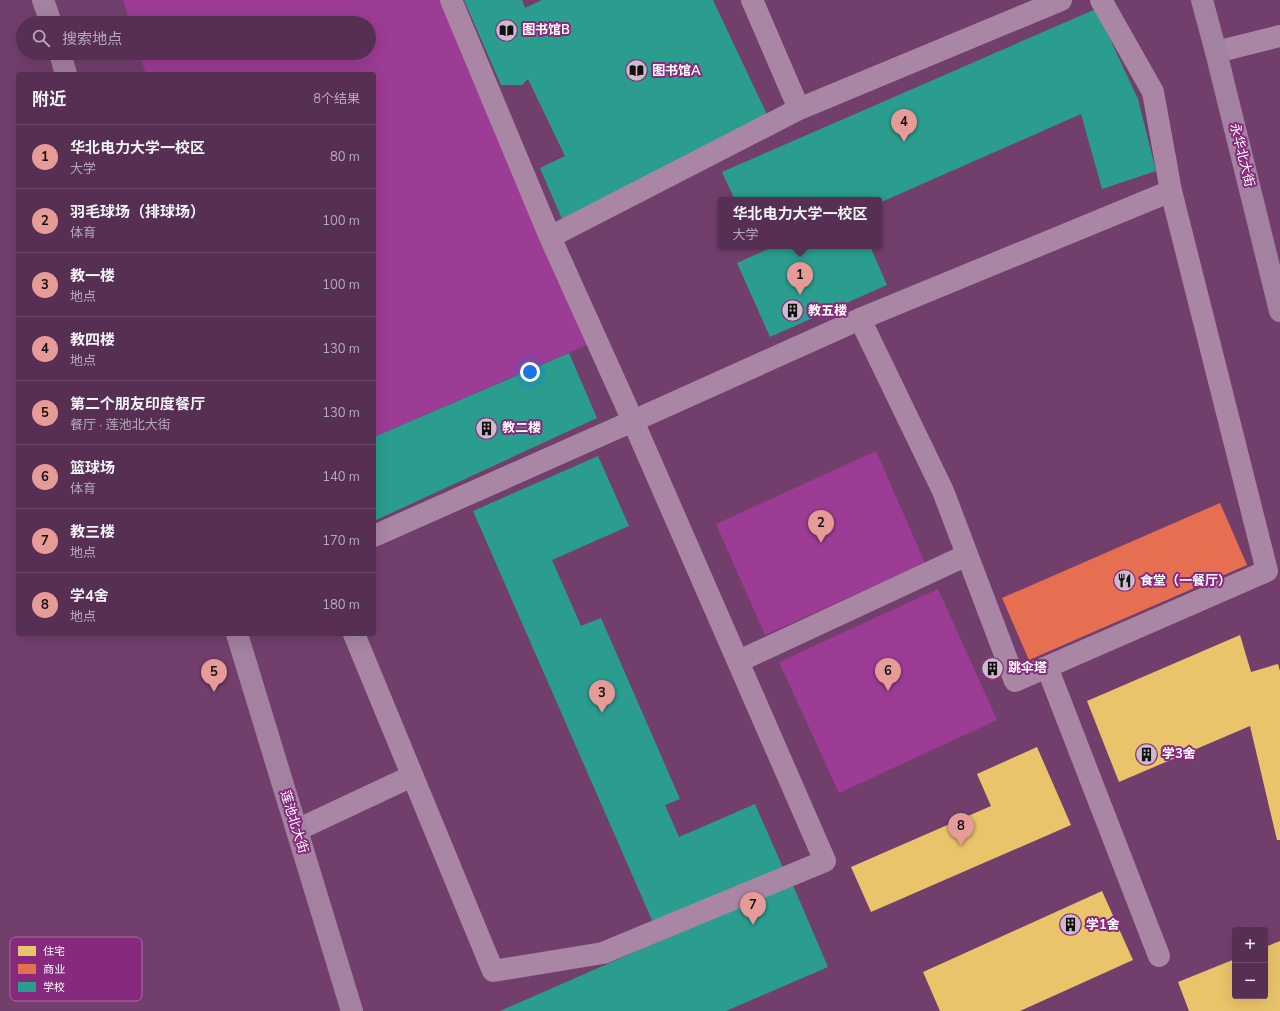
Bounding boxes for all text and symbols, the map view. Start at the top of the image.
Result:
search box [16,16,376,60]
library icon: 图书馆B [493,17,519,43]
place label: 图书馆B [522,21,570,39]
icon: search [30,27,52,49]
text: 搜索地点 [62,29,122,49]
library icon: 图书馆A [623,58,649,84]
place label: 图书馆A [652,62,701,80]
text: 附近 [32,88,66,111]
text: 8个结果 [313,90,360,108]
pin: 4 [891,109,917,142]
street label: 永华北大街 [1225,121,1259,189]
text: 华北电力大学一校区 [70,138,205,158]
text: 1 [41,148,49,166]
text: 80 m [330,148,360,166]
text: 大学 [70,160,96,178]
popup [718,197,882,249]
text: 羽毛球场（排球场） [70,202,205,222]
text: 华北电力大学一校区 [732,204,868,224]
text: 2 [41,212,49,230]
text: 100 m [322,212,360,230]
text: 体育 [70,224,96,242]
text: 大学 [732,226,759,244]
pin: 1 [787,262,813,295]
text: 教一楼 [70,266,115,286]
text: 3 [41,276,49,294]
text: 100 m [322,276,360,294]
text: 地点 [70,288,96,306]
building icon: 教五楼 [780,298,806,324]
place label: 教五楼 [808,302,847,320]
text: 教四楼 [70,330,115,350]
text: 4 [41,340,49,358]
text: 130 m [322,340,360,358]
text: 地点 [70,352,96,370]
your location [520,362,540,382]
text: 第二个朋友印度餐厅 [70,394,205,414]
text: 5 [41,404,49,422]
text: 130 m [322,404,360,422]
building icon: 教二楼 [473,415,499,441]
text: 餐厅 · 莲池北大街 [70,416,171,434]
place label: 教二楼 [502,419,541,437]
text: 篮球场 [70,458,115,478]
text: 6 [41,468,49,486]
text: 140 m [322,468,360,486]
text: 体育 [70,480,96,498]
pin: 2 [808,510,834,543]
text: 教三楼 [70,522,115,542]
text: 7 [41,532,49,550]
text: 170 m [322,532,360,550]
text: 地点 [70,544,96,562]
restaurant icon: 食堂（一餐厅） [1111,568,1137,594]
place label: 食堂（一餐厅） [1140,572,1231,590]
text: 学4舍 [70,586,109,606]
text: 8 [41,596,49,614]
text: 180 m [322,596,360,614]
text: 地点 [70,608,96,626]
building icon: 跳伞塔 [979,655,1005,681]
pin: 6 [875,658,901,691]
pin: 5 [201,659,227,692]
place label: 跳伞塔 [1008,659,1047,677]
pin: 3 [589,680,615,713]
building icon: 学3舍 [1133,741,1159,767]
place label: 学3舍 [1162,745,1196,763]
street label: 莲池北大街 [276,788,312,856]
pin: 8 [948,813,974,846]
pin: 7 [740,892,766,925]
building icon: 学1舍 [1058,912,1084,938]
place label: 学1舍 [1086,916,1120,934]
map controls [1232,927,1268,999]
button: + [1232,927,1268,963]
legend [10,937,142,1001]
text: 住宅 [43,944,65,959]
text: 商业 [43,962,65,977]
button: − [1232,963,1268,999]
text: 学校 [43,980,65,995]

